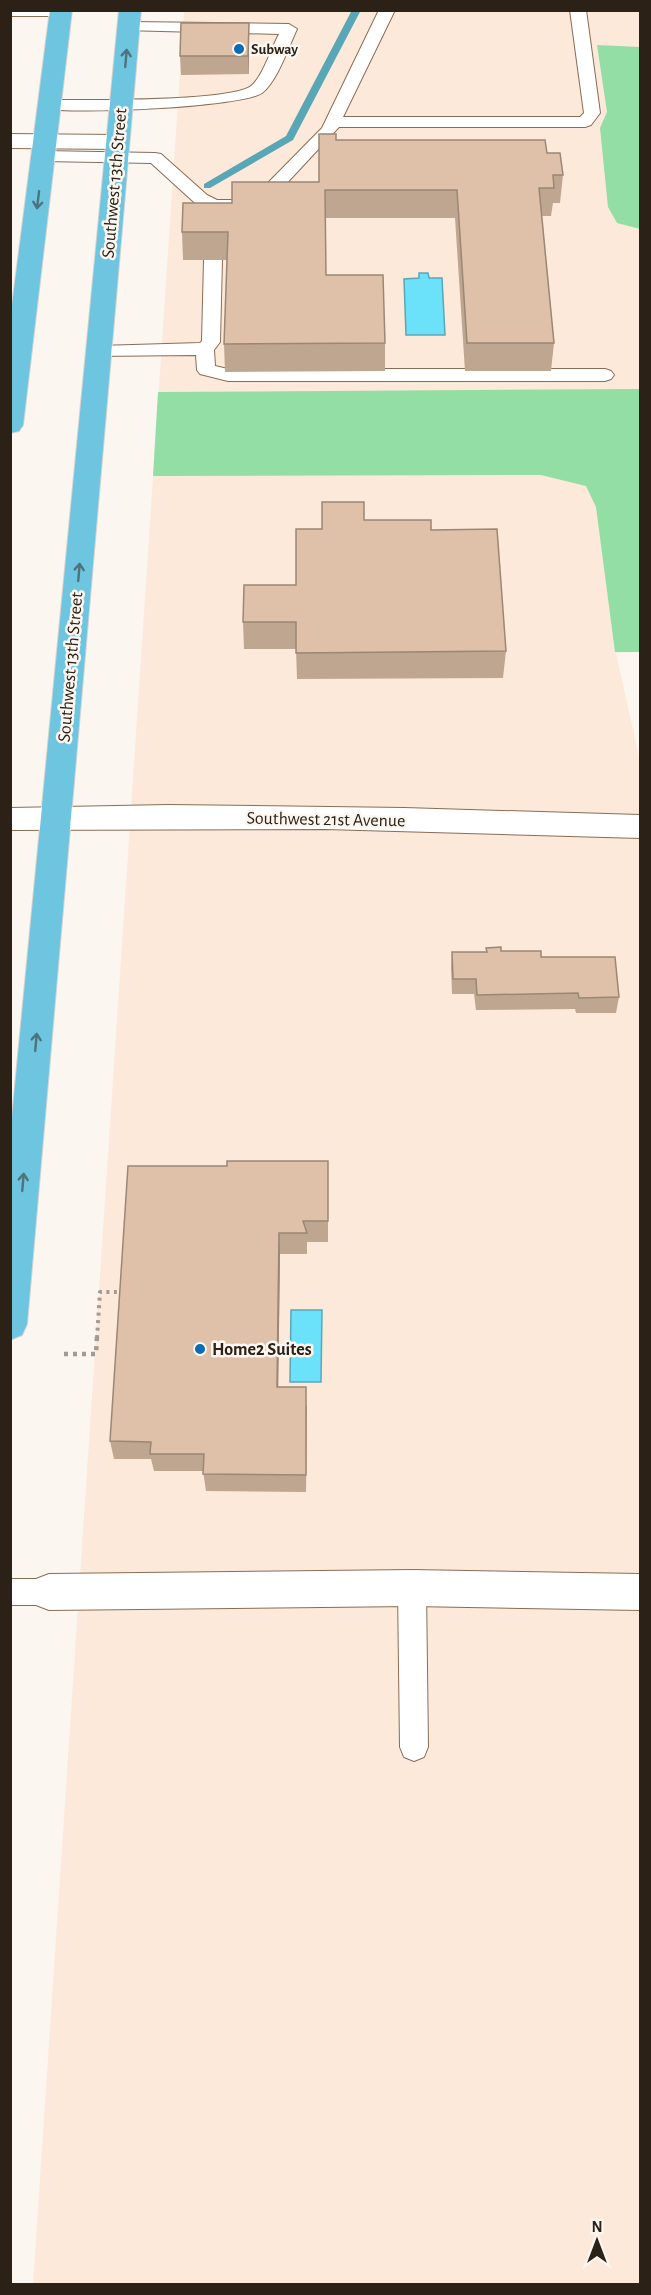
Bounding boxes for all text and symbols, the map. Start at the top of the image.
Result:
marker: Subway [232,42,246,56]
place label: Subway [251,42,298,57]
one-way arrow [121,48,132,68]
street label: Southwest 13th Street [99,107,131,259]
one-way arrow [32,189,43,209]
one-way arrow [74,562,85,582]
street label: Southwest 13th Street [55,591,87,743]
street label: Southwest 21st Avenue [246,810,405,830]
one-way arrow [31,1033,42,1053]
one-way arrow [18,1173,29,1192]
place label: Home2 Suites [212,1341,312,1359]
marker: Home2 Suites [193,1342,207,1356]
north arrow [567,2211,627,2271]
text: N [591,2219,603,2235]

